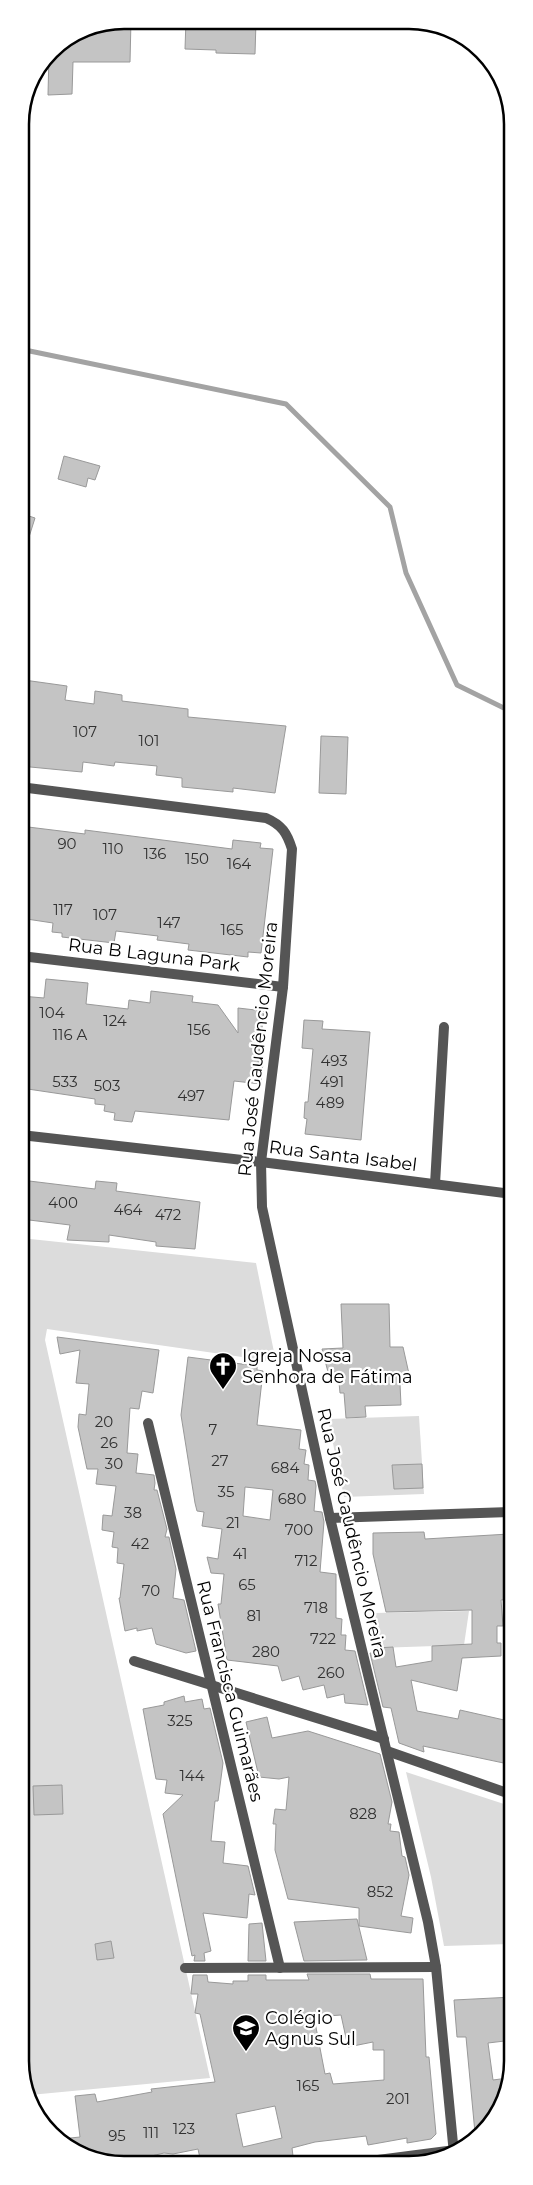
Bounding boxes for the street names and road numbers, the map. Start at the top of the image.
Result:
street label: Rua José Gaudêncio Moreira [234,920,282,1178]
street label: Rua B Laguna Park [67,934,241,976]
street label: Rua Santa Isabel [268,1136,418,1176]
street label: Rua José Gaudêncio Moreira [312,1406,392,1660]
street label: Rua Francisca Guimarães [192,1578,268,1804]

